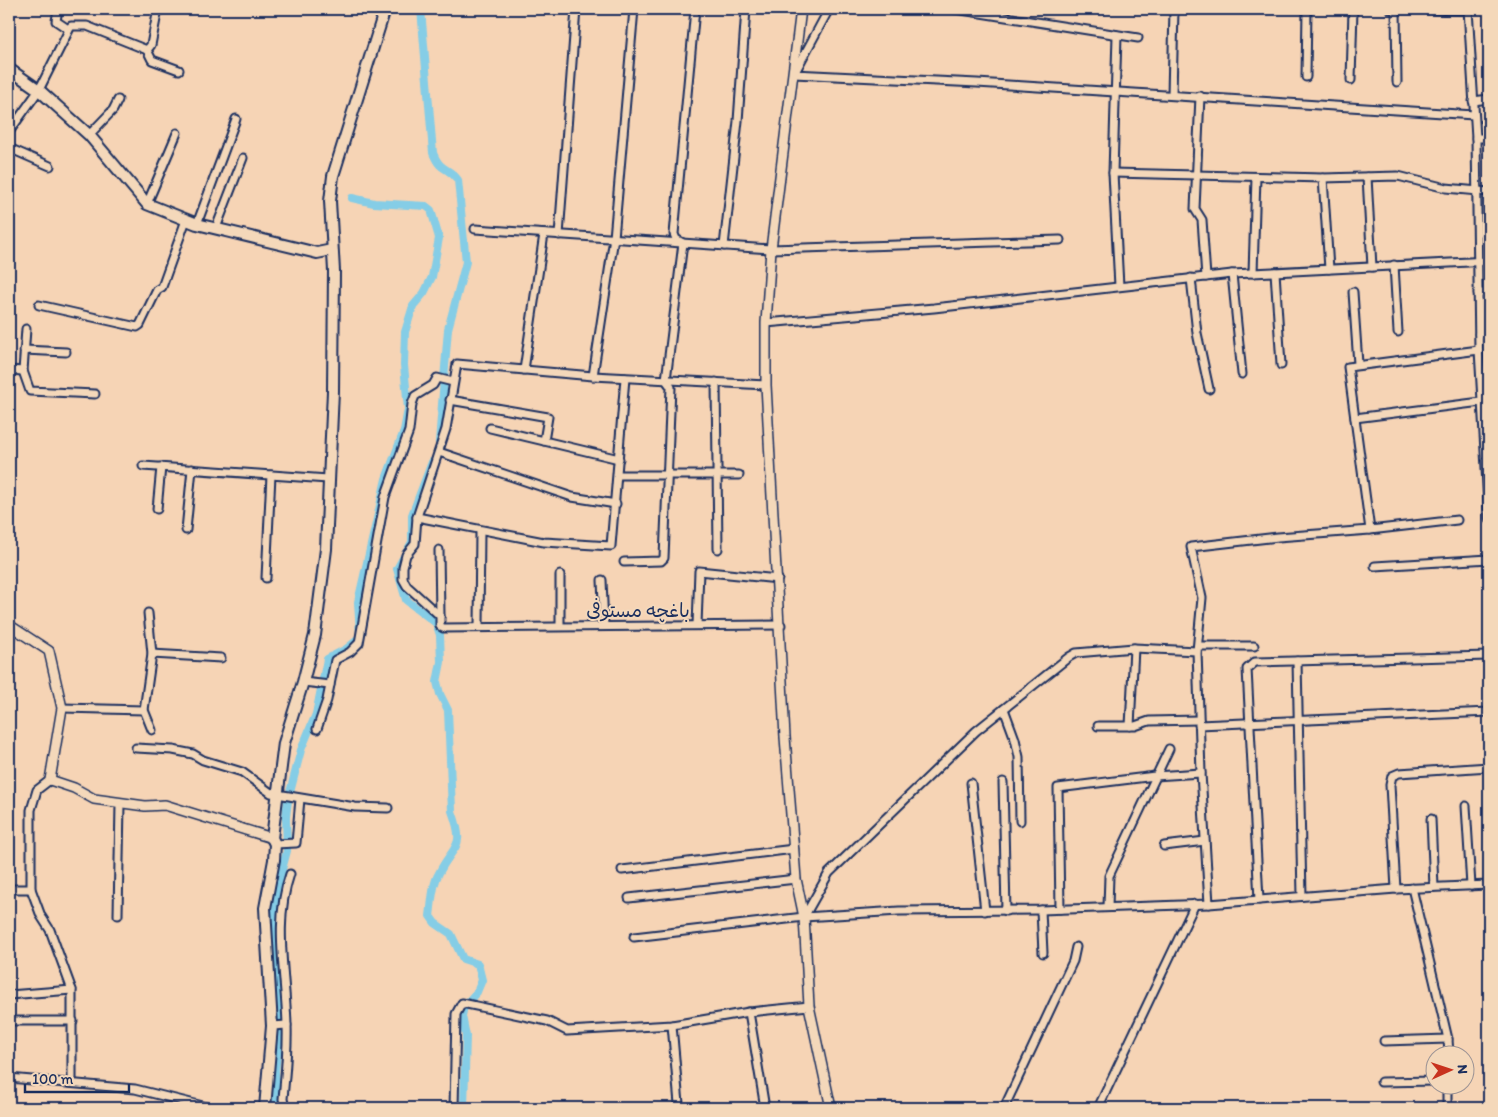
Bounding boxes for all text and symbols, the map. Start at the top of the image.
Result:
district label: باغچه مستوفی [586,598,690,623]
north arrow [1426,1044,1476,1094]
scale bar [25,1062,129,1094]
text: N [1454,1064,1471,1075]
text: 100 m [32,1070,74,1088]

